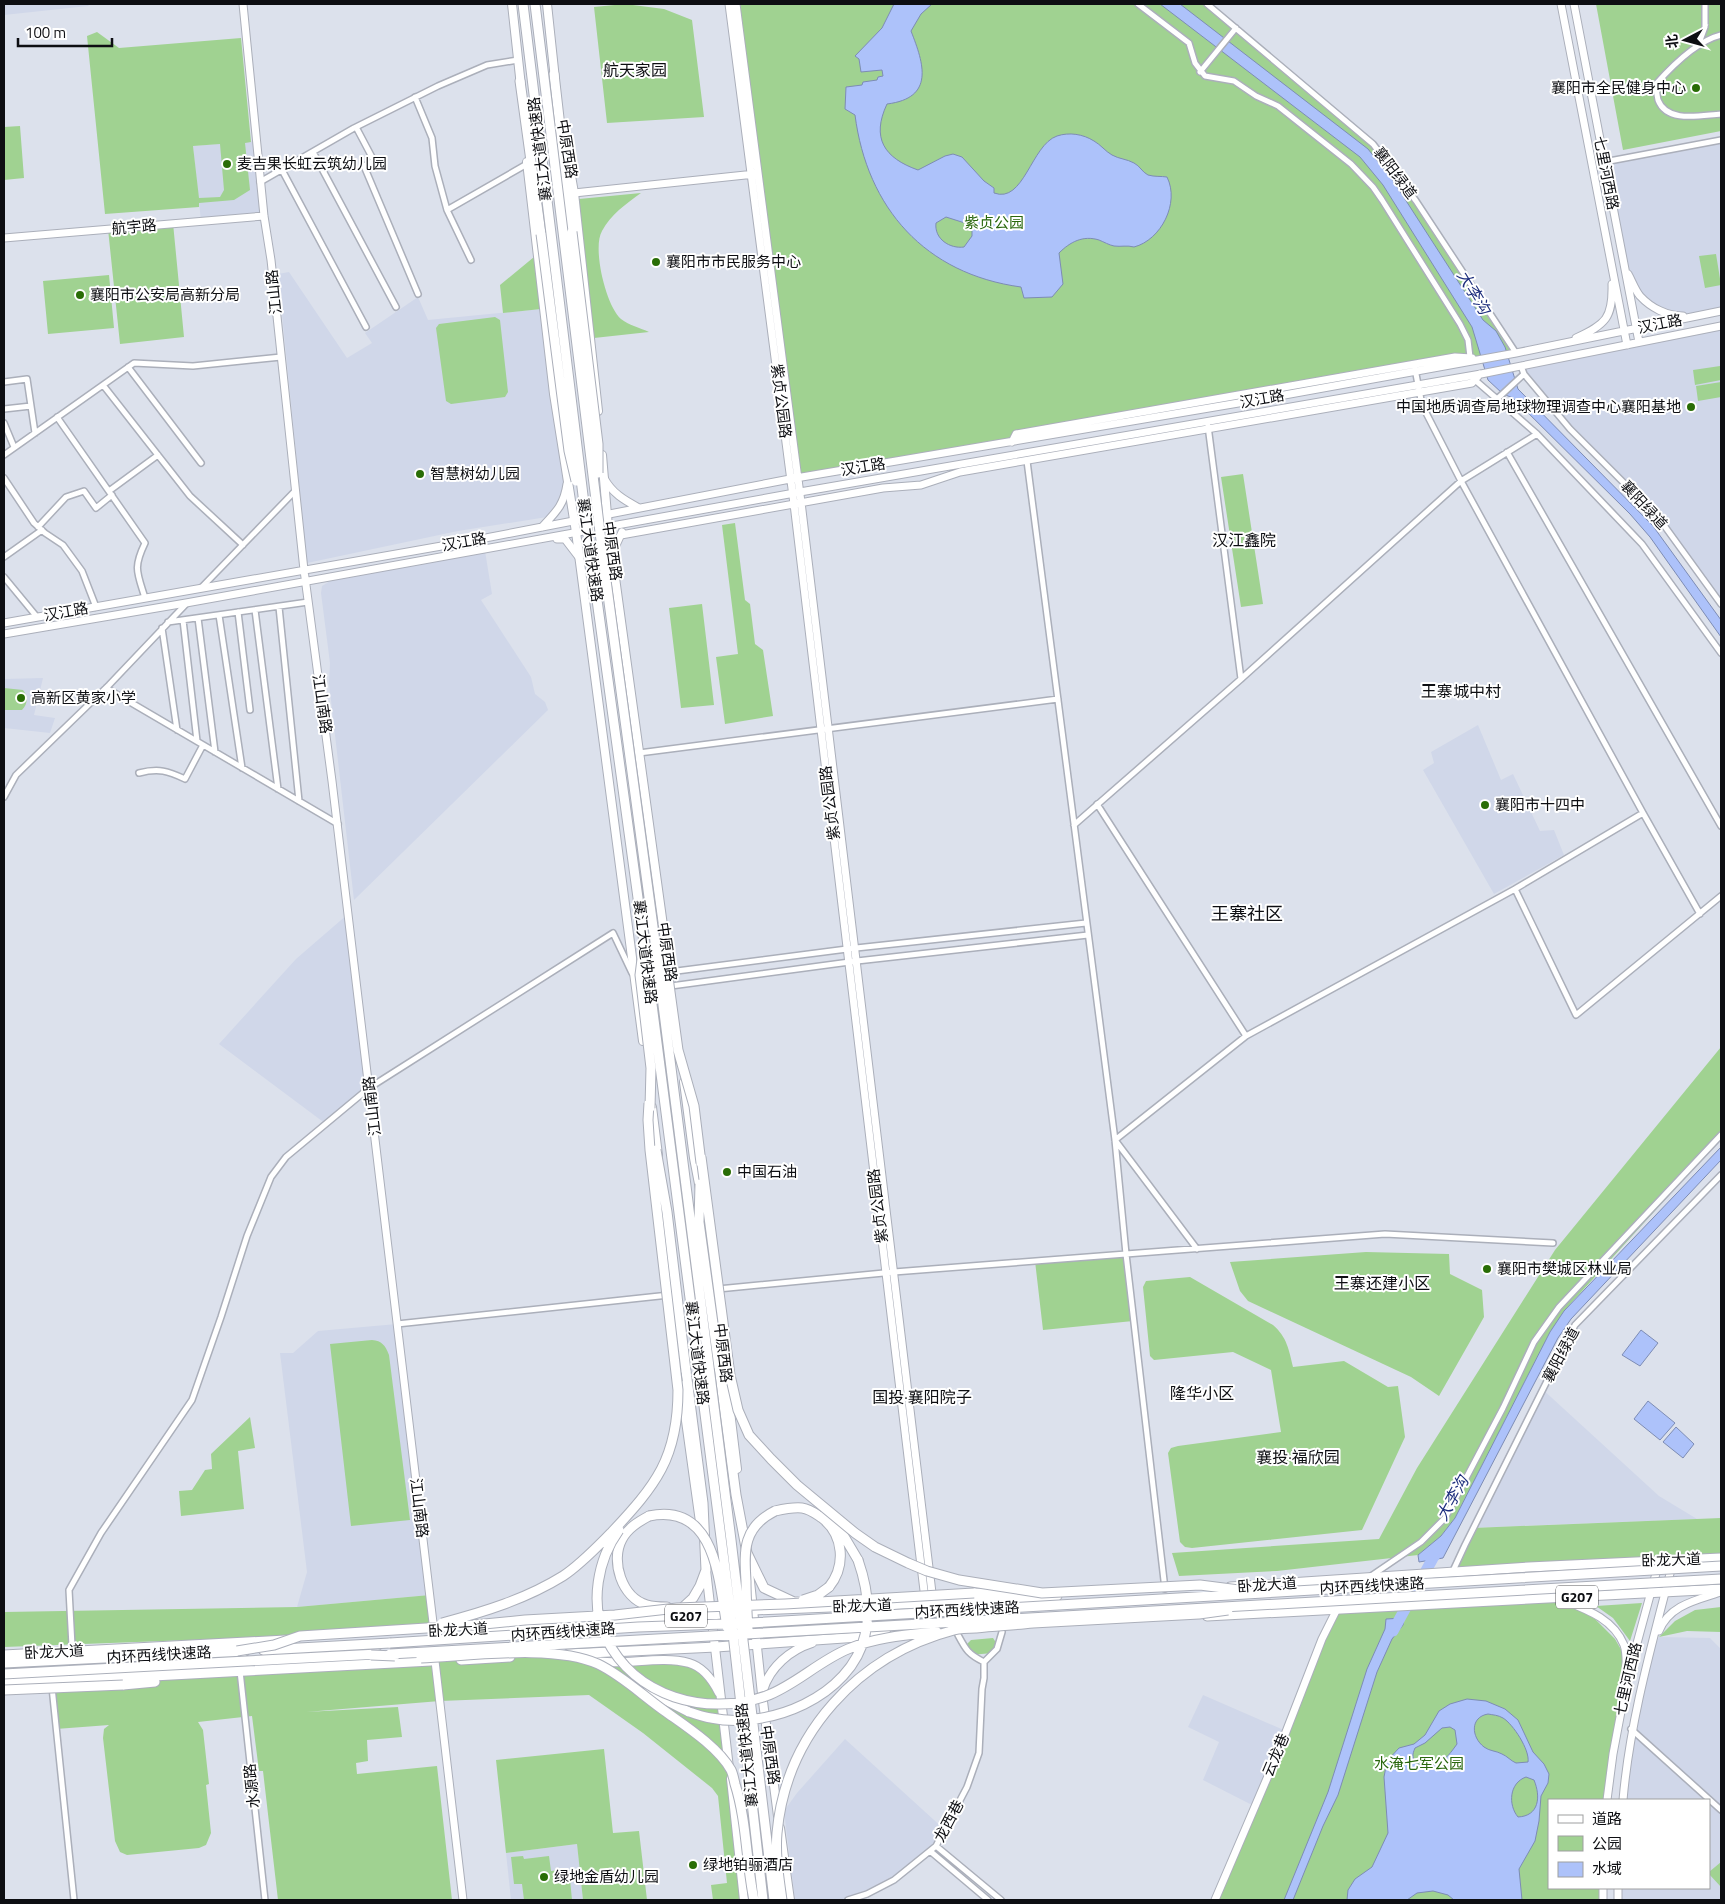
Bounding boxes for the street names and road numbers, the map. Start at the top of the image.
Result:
street label: 襄江大道快速路 [522,96,557,203]
street label: 中原西路 [551,117,584,180]
street label: 七里河西路 [1588,134,1625,212]
street label: 襄阳绿道 [1368,142,1423,204]
street label: 航宇路 [111,213,157,240]
street label: 江山路 [260,268,287,316]
street label: 汉江路 [1636,308,1684,339]
street label: 紫贞公园路 [766,362,797,440]
street label: 汉江路 [1238,383,1286,414]
street label: 汉江路 [839,452,887,481]
street label: 襄阳绿道 [1615,475,1673,534]
street label: 襄江大道快速路 [572,496,609,604]
street label: 中原西路 [597,520,628,582]
street label: 汉江路 [440,526,488,557]
street label: 汉江路 [42,596,90,627]
street label: 江山南路 [307,673,338,735]
street label: 紫贞公园路 [814,764,845,842]
street label: 襄江大道快速路 [628,898,663,1005]
street label: 中原西路 [652,921,683,983]
street label: 江山南路 [356,1075,387,1137]
street label: 紫贞公园路 [862,1167,893,1245]
street label: 襄江大道快速路 [680,1299,715,1406]
street label: 中原西路 [708,1322,739,1384]
street label: 襄阳绿道 [1536,1323,1585,1387]
street label: 江山南路 [404,1477,435,1539]
street label: 卧龙大道 [1641,1547,1701,1572]
street label: 卧龙大道 [1236,1571,1298,1598]
street label: 内环西线快速路 [1319,1571,1425,1600]
road number: G207 [1556,1585,1598,1608]
street label: 卧龙大道 [832,1593,892,1618]
street label: 内环西线快速路 [914,1595,1020,1624]
road number: G207 [665,1604,707,1628]
street label: 卧龙大道 [427,1616,489,1643]
street label: 内环西线快速路 [510,1616,616,1647]
street label: 卧龙大道 [23,1638,85,1665]
street label: 内环西线快速路 [106,1640,212,1669]
street label: 七里河西路 [1608,1640,1647,1718]
street label: 襄江大道快速路 [730,1702,763,1808]
street label: 中原西路 [755,1724,786,1786]
street label: 云龙巷 [1256,1730,1295,1780]
street label: 水源路 [238,1762,265,1810]
street label: 龙西巷 [928,1795,969,1846]

